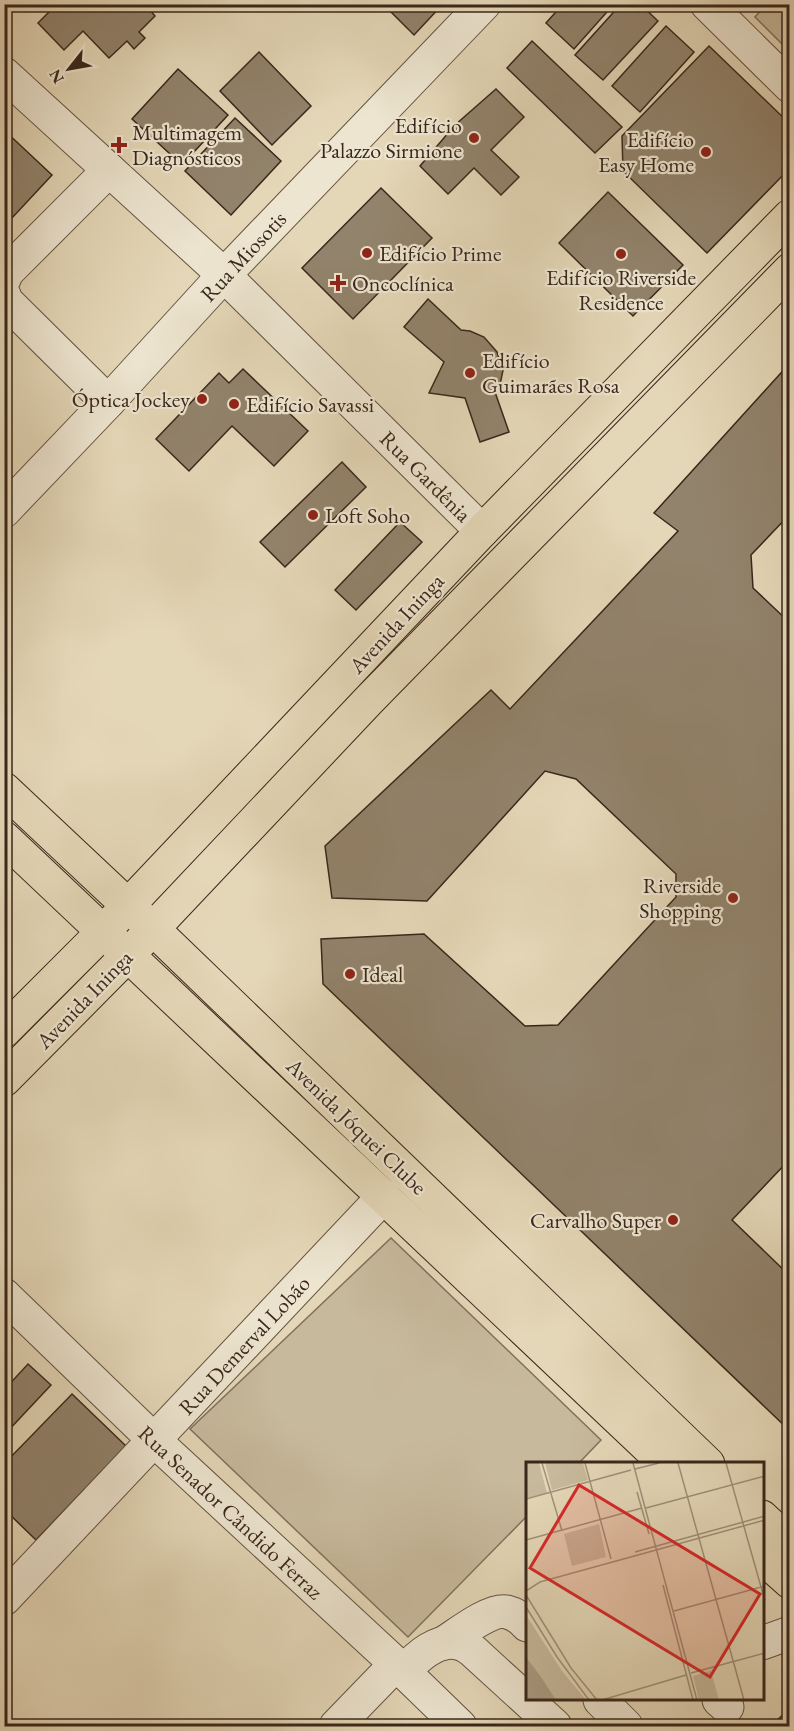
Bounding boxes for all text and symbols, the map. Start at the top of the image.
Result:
north arrow [39,39,99,99]
text: N [44,65,69,87]
place label: Edifício Palazzo Sirmione [320,111,462,165]
place label: Multimagem Diagnósticos [132,118,242,172]
place label: Edifício Easy Home [598,125,694,179]
marker: Edifício Palazzo Sirmione [467,131,481,145]
marker: Multimagem Diagnósticos [110,136,128,154]
marker: Edifício Easy Home [699,145,713,159]
street label: Rua Miosotis [194,205,293,308]
place label: Edifício Prime [379,239,502,268]
marker: Edifício Prime [360,246,374,260]
marker: Edifício Riverside Residence [614,247,628,261]
place label: Edifício Riverside Residence [546,263,697,317]
place label: Oncoclínica [352,269,454,298]
marker: Oncoclínica [329,274,347,292]
place label: Edifício Guimarães Rosa [482,346,620,400]
marker: Edifício Guimarães Rosa [463,366,477,380]
place label: Óptica Jockey [72,385,190,414]
place label: Edifício Savassi [246,390,374,419]
marker: Óptica Jockey [195,392,209,406]
marker: Edifício Savassi [227,397,241,411]
street label: Rua Gardênia [374,424,478,529]
place label: Loft Soho [325,501,410,530]
marker: Loft Soho [306,508,320,522]
street label: Avenida Ininga [342,567,450,680]
place label: Riverside Shopping [639,871,721,925]
marker: Riverside Shopping [726,891,740,905]
street label: Avenida Ininga [29,943,139,1056]
place label: Ideal [362,960,403,989]
marker: Ideal [343,967,357,981]
street label: Avenida Jóquei Clube [279,1051,434,1201]
place label: Carvalho Super [530,1206,662,1235]
marker: Carvalho Super [666,1213,680,1227]
street label: Rua Demerval Lobão [172,1269,317,1421]
street label: Rua Senador Cândido Ferraz [132,1419,330,1606]
inset map [526,1462,764,1701]

